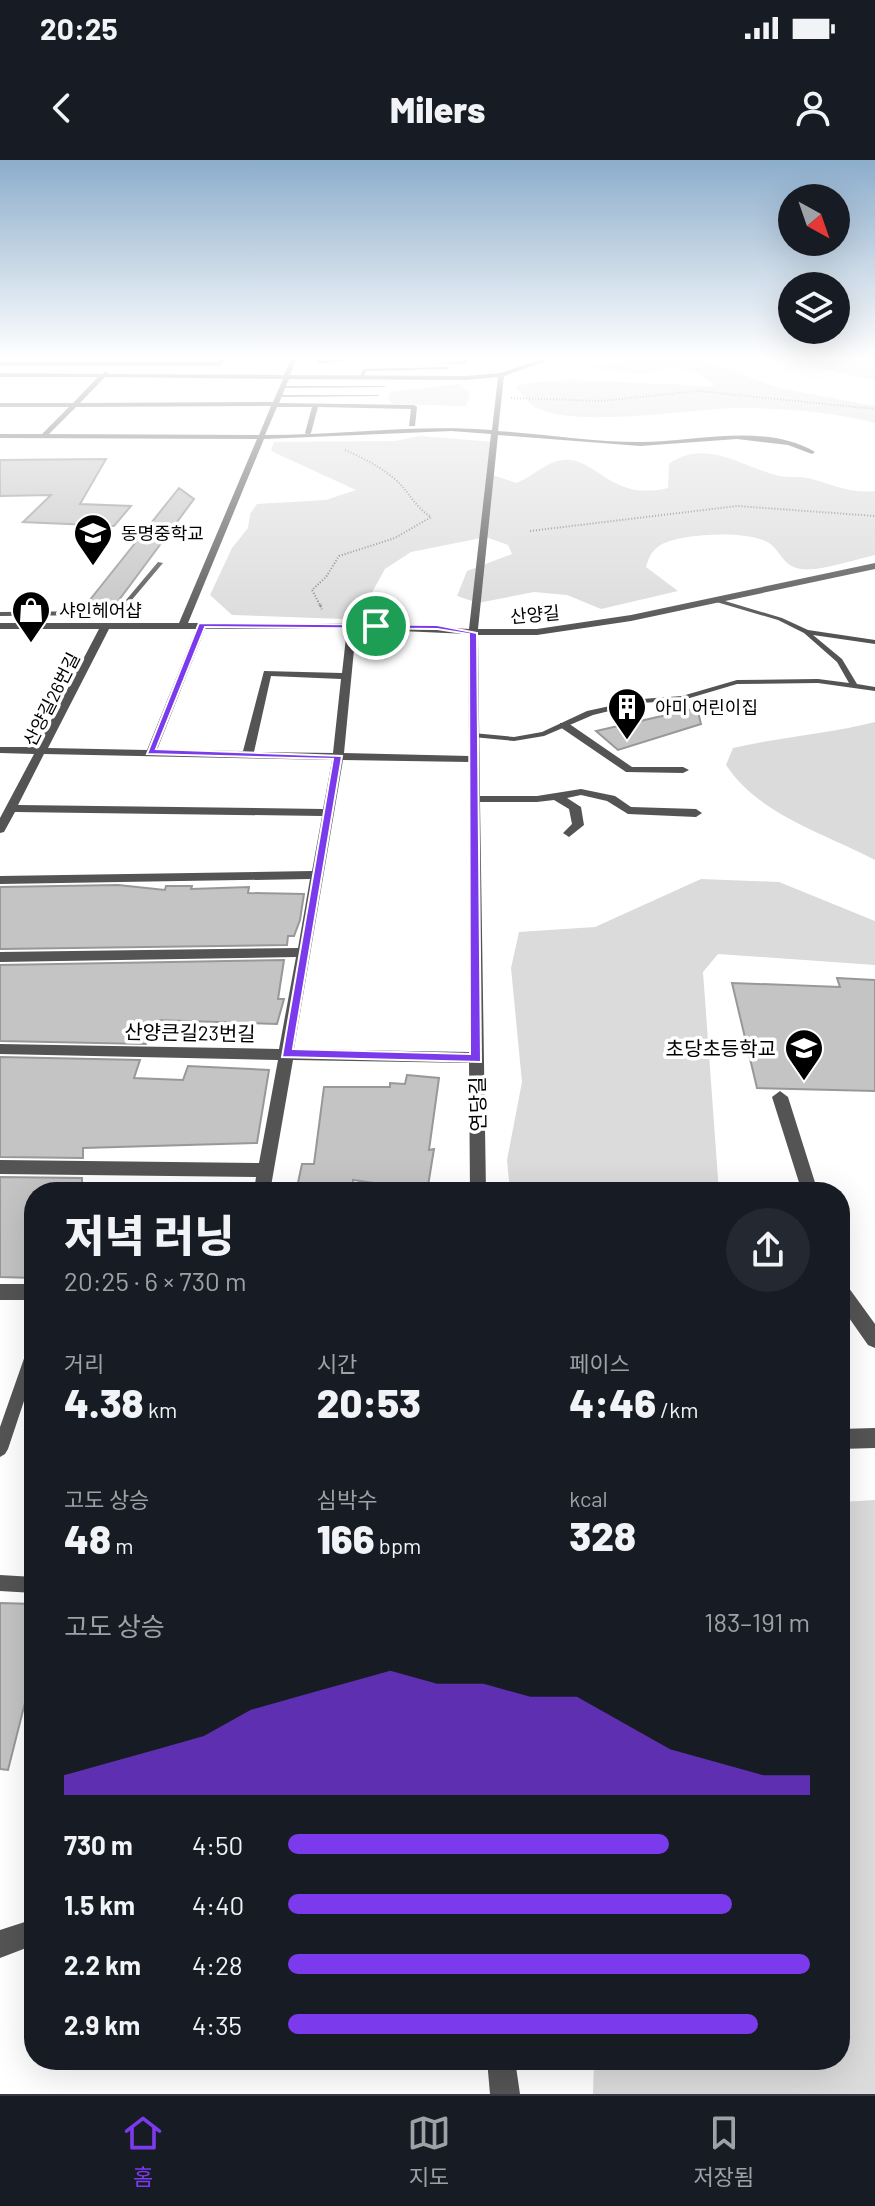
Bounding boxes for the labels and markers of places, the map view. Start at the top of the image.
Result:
school or university icon: 동명중학교 [72,512,114,567]
place label: 동명중학교 [121,522,204,544]
shop icon: 샤인헤어샵 [10,589,52,644]
pin [342,592,410,660]
place label: 샤인헤어샵 [59,599,142,621]
building icon: 아미 어린이집 [606,686,648,741]
place label: 아미 어린이집 [655,696,758,718]
school or university icon: 초당초등학교 [783,1027,825,1082]
place label: 초당초등학교 [666,1036,776,1060]

